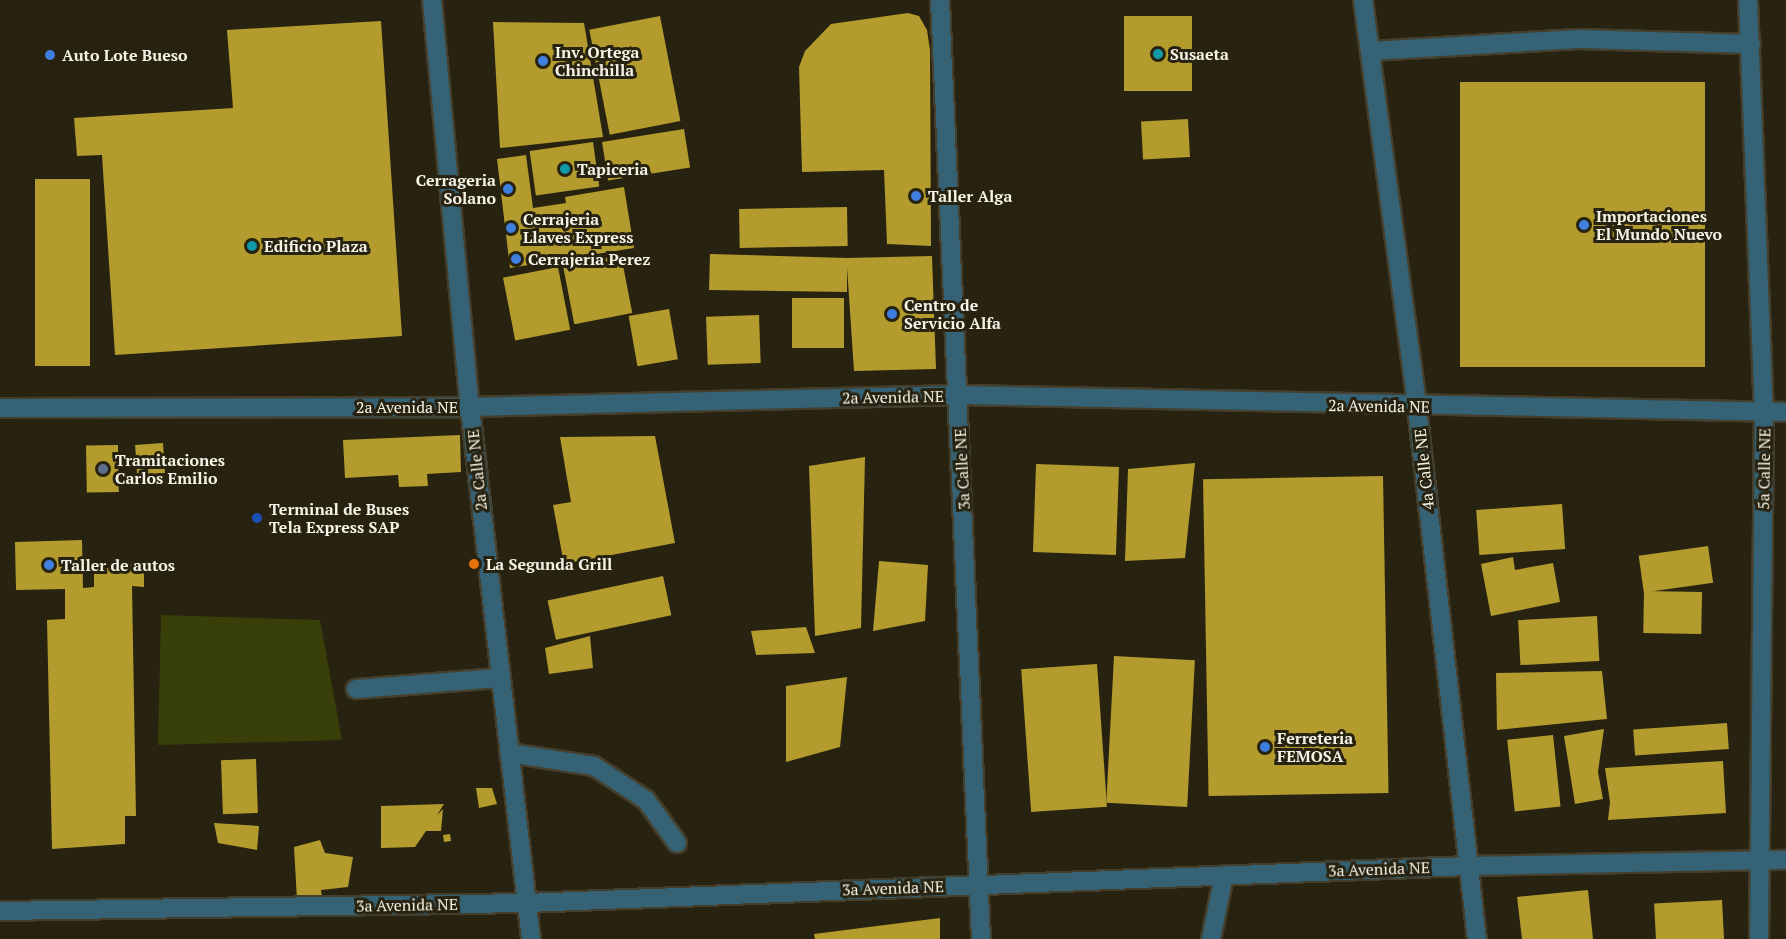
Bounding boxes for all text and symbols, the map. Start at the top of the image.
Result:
place label: Inv. Ortega Chinchilla [555,42,640,80]
place label: Susaeta [1170,44,1229,64]
place label: Auto Lote Bueso [62,45,188,65]
marker: Susaeta [1151,47,1165,61]
marker: Auto Lote Bueso [43,48,57,62]
marker: Inv. Ortega Chinchilla [536,54,550,68]
place label: Tapiceria [577,159,648,179]
marker: Tapiceria [558,162,572,176]
place label: Cerrageria Solano [416,170,496,208]
marker: Cerrageria Solano [501,182,515,196]
place label: Taller Alga [928,186,1012,206]
marker: Taller Alga [909,189,923,203]
place label: Importaciones El Mundo Nuevo [1596,206,1722,244]
place label: Cerrajeria Llaves Express [523,209,633,247]
marker: Importaciones El Mundo Nuevo [1577,218,1591,232]
marker: Cerrajeria Llaves Express [504,221,518,235]
place label: Edificio Plaza [264,236,368,256]
marker: Edificio Plaza [245,239,259,253]
place label: Cerrajeria Perez [528,249,651,269]
marker: Cerrajeria Perez [509,252,523,266]
place label: Centro de Servicio Alfa [904,295,1001,333]
marker: Centro de Servicio Alfa [885,307,899,321]
street label: 2a Avenida NE [842,387,944,407]
street label: 2a Avenida NE [1328,396,1430,416]
street label: 2a Avenida NE [356,397,458,417]
street label: 4a Calle NE [1410,427,1438,511]
street label: 2a Calle NE [463,428,491,512]
street label: 3a Calle NE [950,428,974,510]
street label: 5a Calle NE [1754,428,1774,510]
place label: Tramitaciones Carlos Emilio [115,450,225,488]
marker: Tramitaciones Carlos Emilio [96,462,110,476]
place label: Terminal de Buses Tela Express SAP [269,499,409,537]
marker: Terminal de Buses Tela Express SAP [250,511,264,525]
place label: La Segunda Grill [486,554,612,574]
place label: Taller de autos [61,555,175,575]
marker: La Segunda Grill [467,557,481,571]
marker: Taller de autos [42,558,56,572]
place label: Ferreteria FEMOSA [1277,728,1353,766]
marker: Ferreteria FEMOSA [1258,740,1272,754]
street label: 3a Avenida NE [1328,858,1430,880]
street label: 3a Avenida NE [842,877,944,899]
street label: 3a Avenida NE [356,895,458,915]

